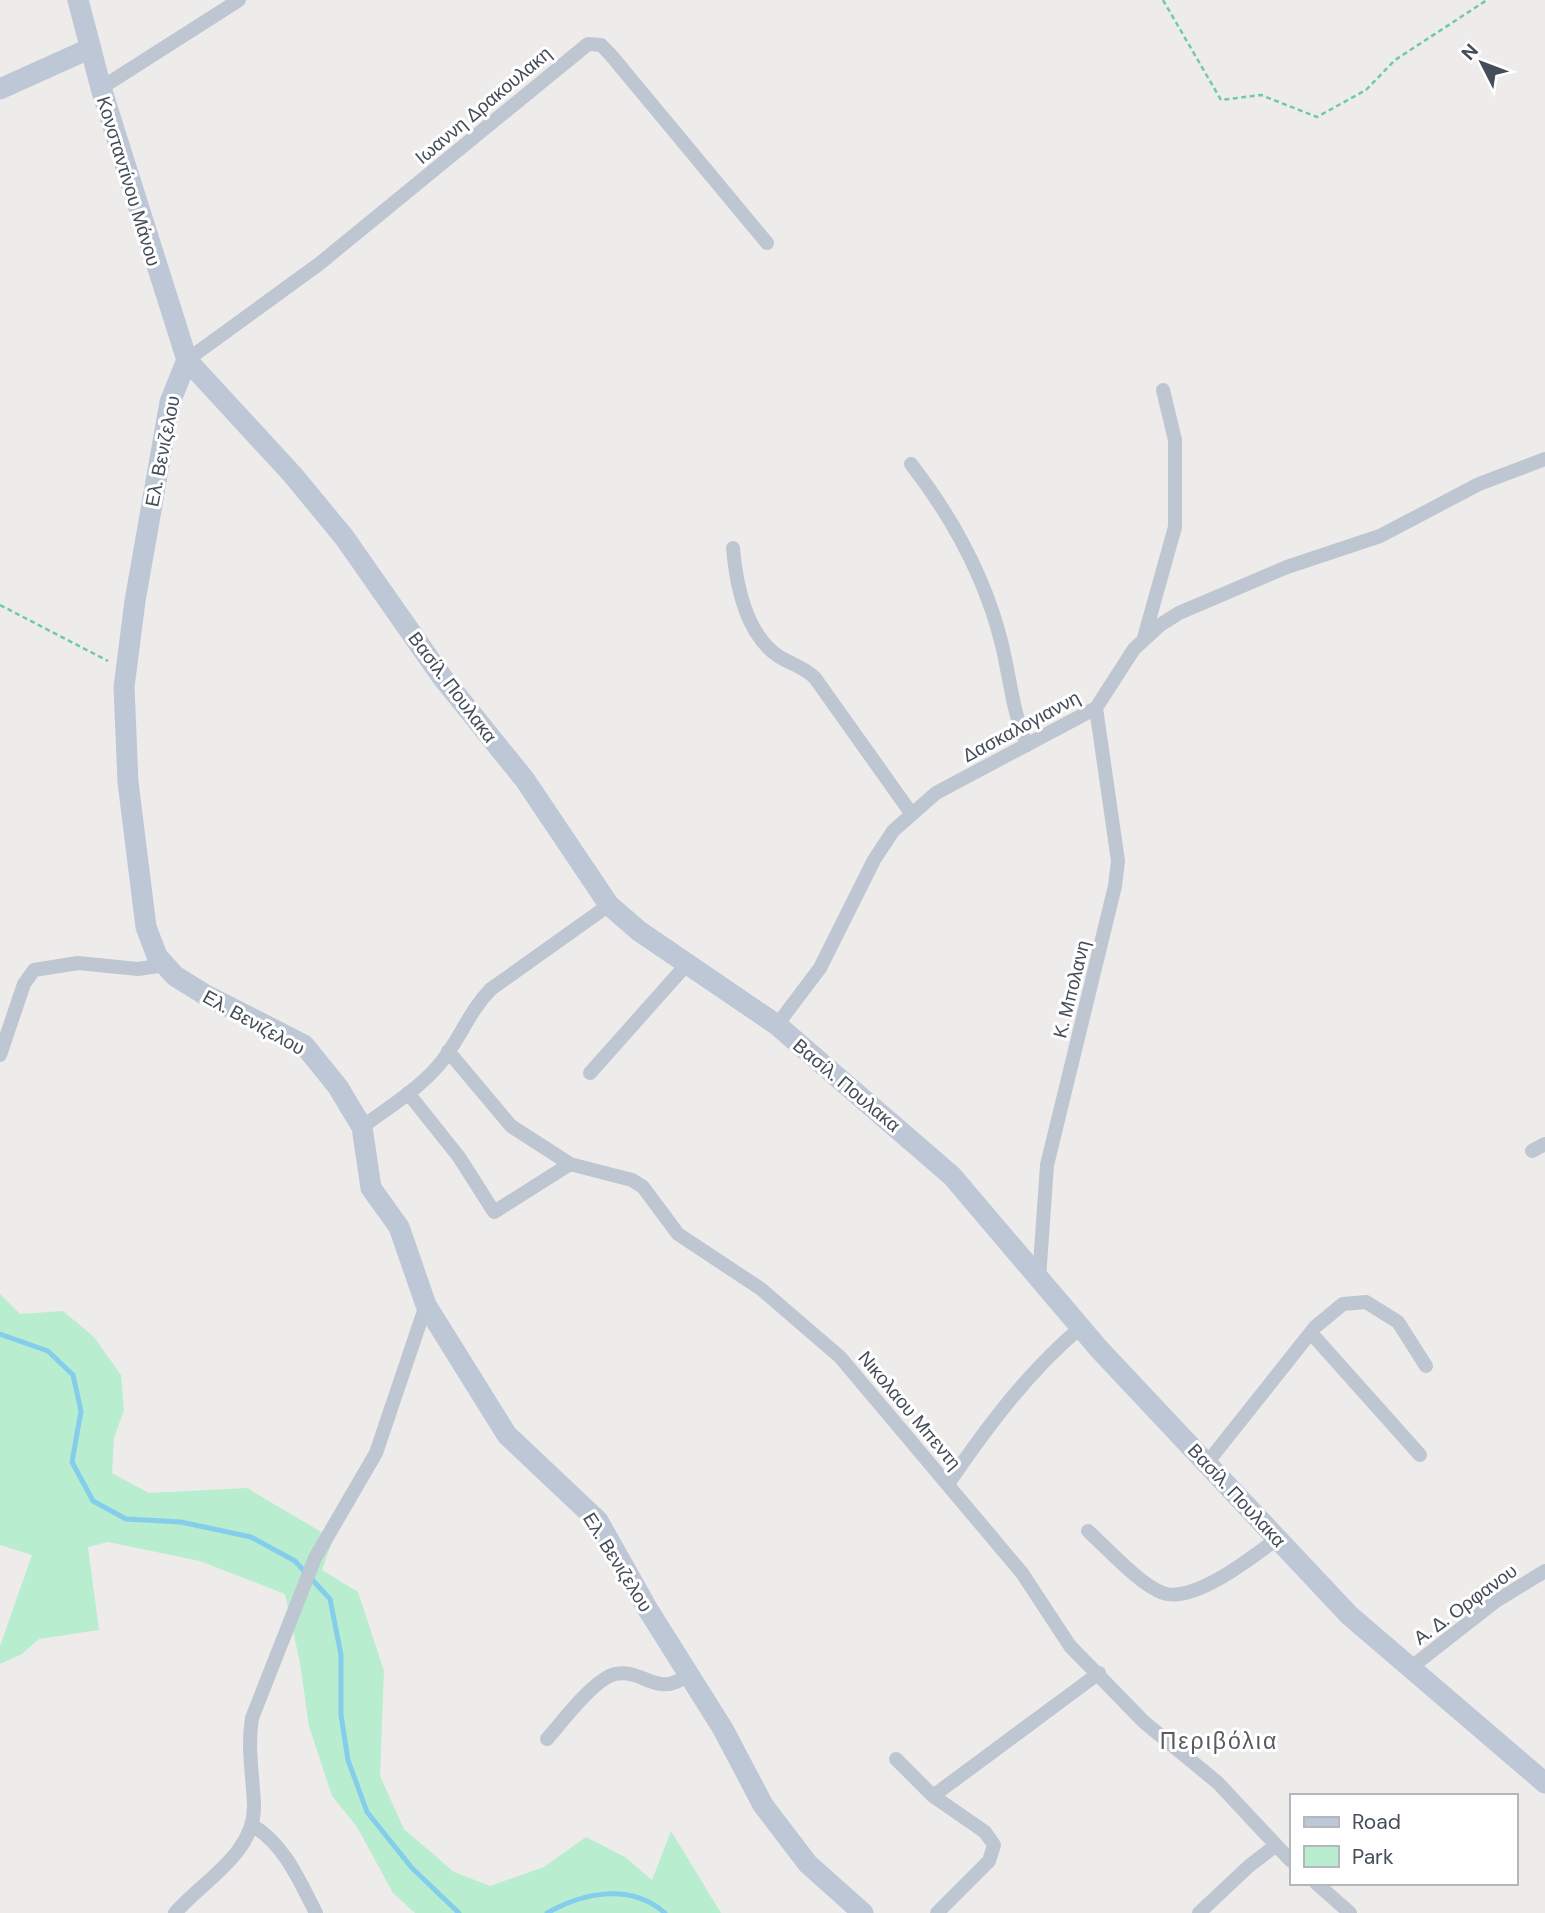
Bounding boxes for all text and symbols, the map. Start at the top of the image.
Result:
north arrow [1447,28,1517,98]
text: N [1456,38,1484,65]
street label: Ιωαννη Δρακουλακη [410,41,557,170]
street label: Κονσταντίνου Μάνου [91,93,166,269]
street label: Ελ. Βενιζελου [139,393,186,509]
street label: Βασίλ. Πουλακα [403,627,503,748]
street label: Δασκαλογιαννη [958,685,1084,768]
street label: Κ. Μπολανη [1047,938,1096,1041]
street label: Ελ. Βενιζελου [198,984,309,1061]
street label: Βασίλ. Πουλακα [788,1033,906,1138]
street label: Νικολαου Μπεντη [853,1346,967,1475]
street label: Βασίλ. Πουλακα [1182,1438,1291,1553]
street label: Ελ. Βενιζελου [577,1508,658,1617]
street label: Α. Δ. Ορφανου [1408,1558,1522,1650]
district label: Περιβόλια [1160,1726,1278,1756]
legend [1290,1794,1517,1885]
text: Road [1352,1808,1401,1836]
text: Park [1352,1843,1394,1871]

